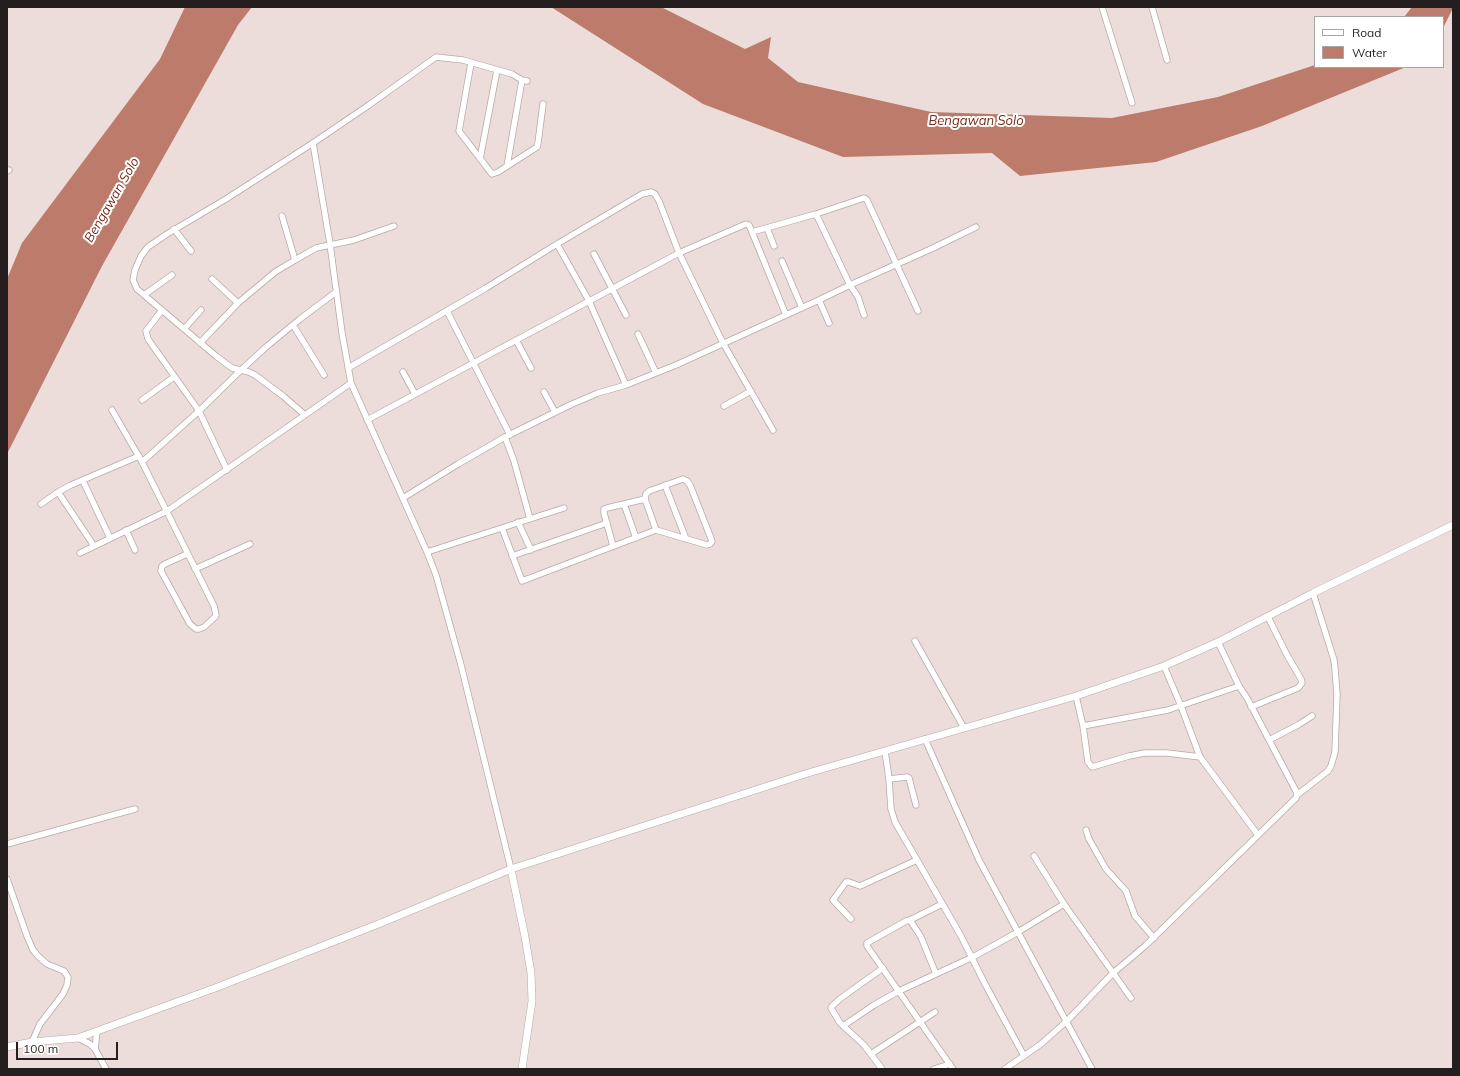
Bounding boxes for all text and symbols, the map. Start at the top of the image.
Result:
legend [1314,16,1444,68]
text: Road [1352,25,1381,40]
text: Water [1352,45,1387,60]
water label: Bengawan Solo [928,113,1024,129]
water label: Bengawan Solo [81,155,143,245]
scale bar [18,1034,120,1060]
text: 100 m [23,1041,58,1056]

